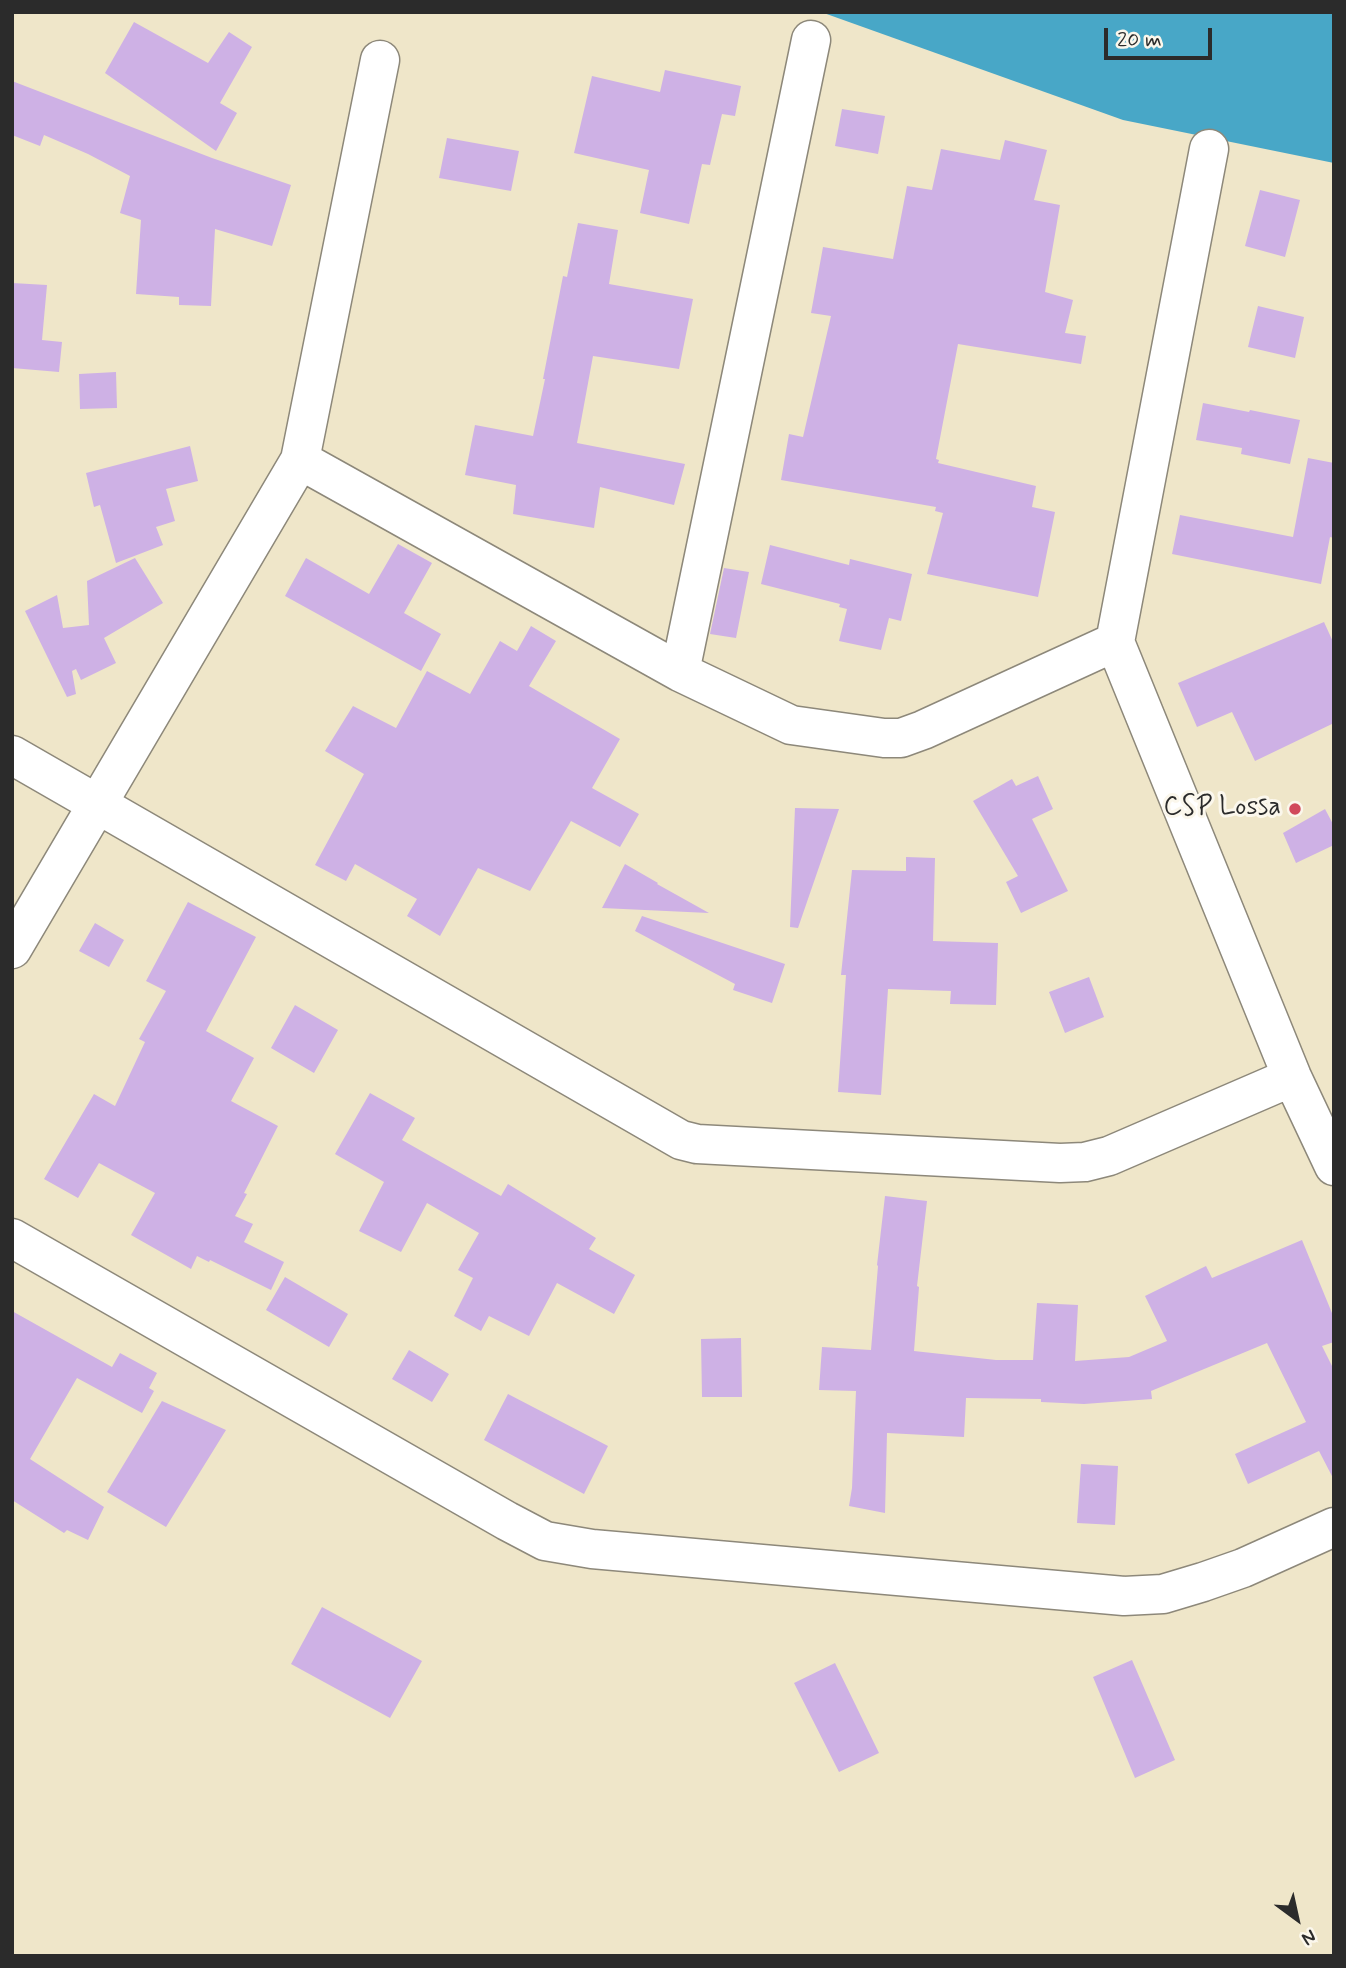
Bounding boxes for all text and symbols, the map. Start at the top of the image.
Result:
scale bar [1108,14,1216,58]
text: 20 m [1117,26,1162,54]
place label: CSP Lossa [1164,793,1281,825]
marker: CSP Lossa [1287,801,1303,817]
north arrow [1262,1884,1332,1954]
text: N [1297,1923,1321,1951]

